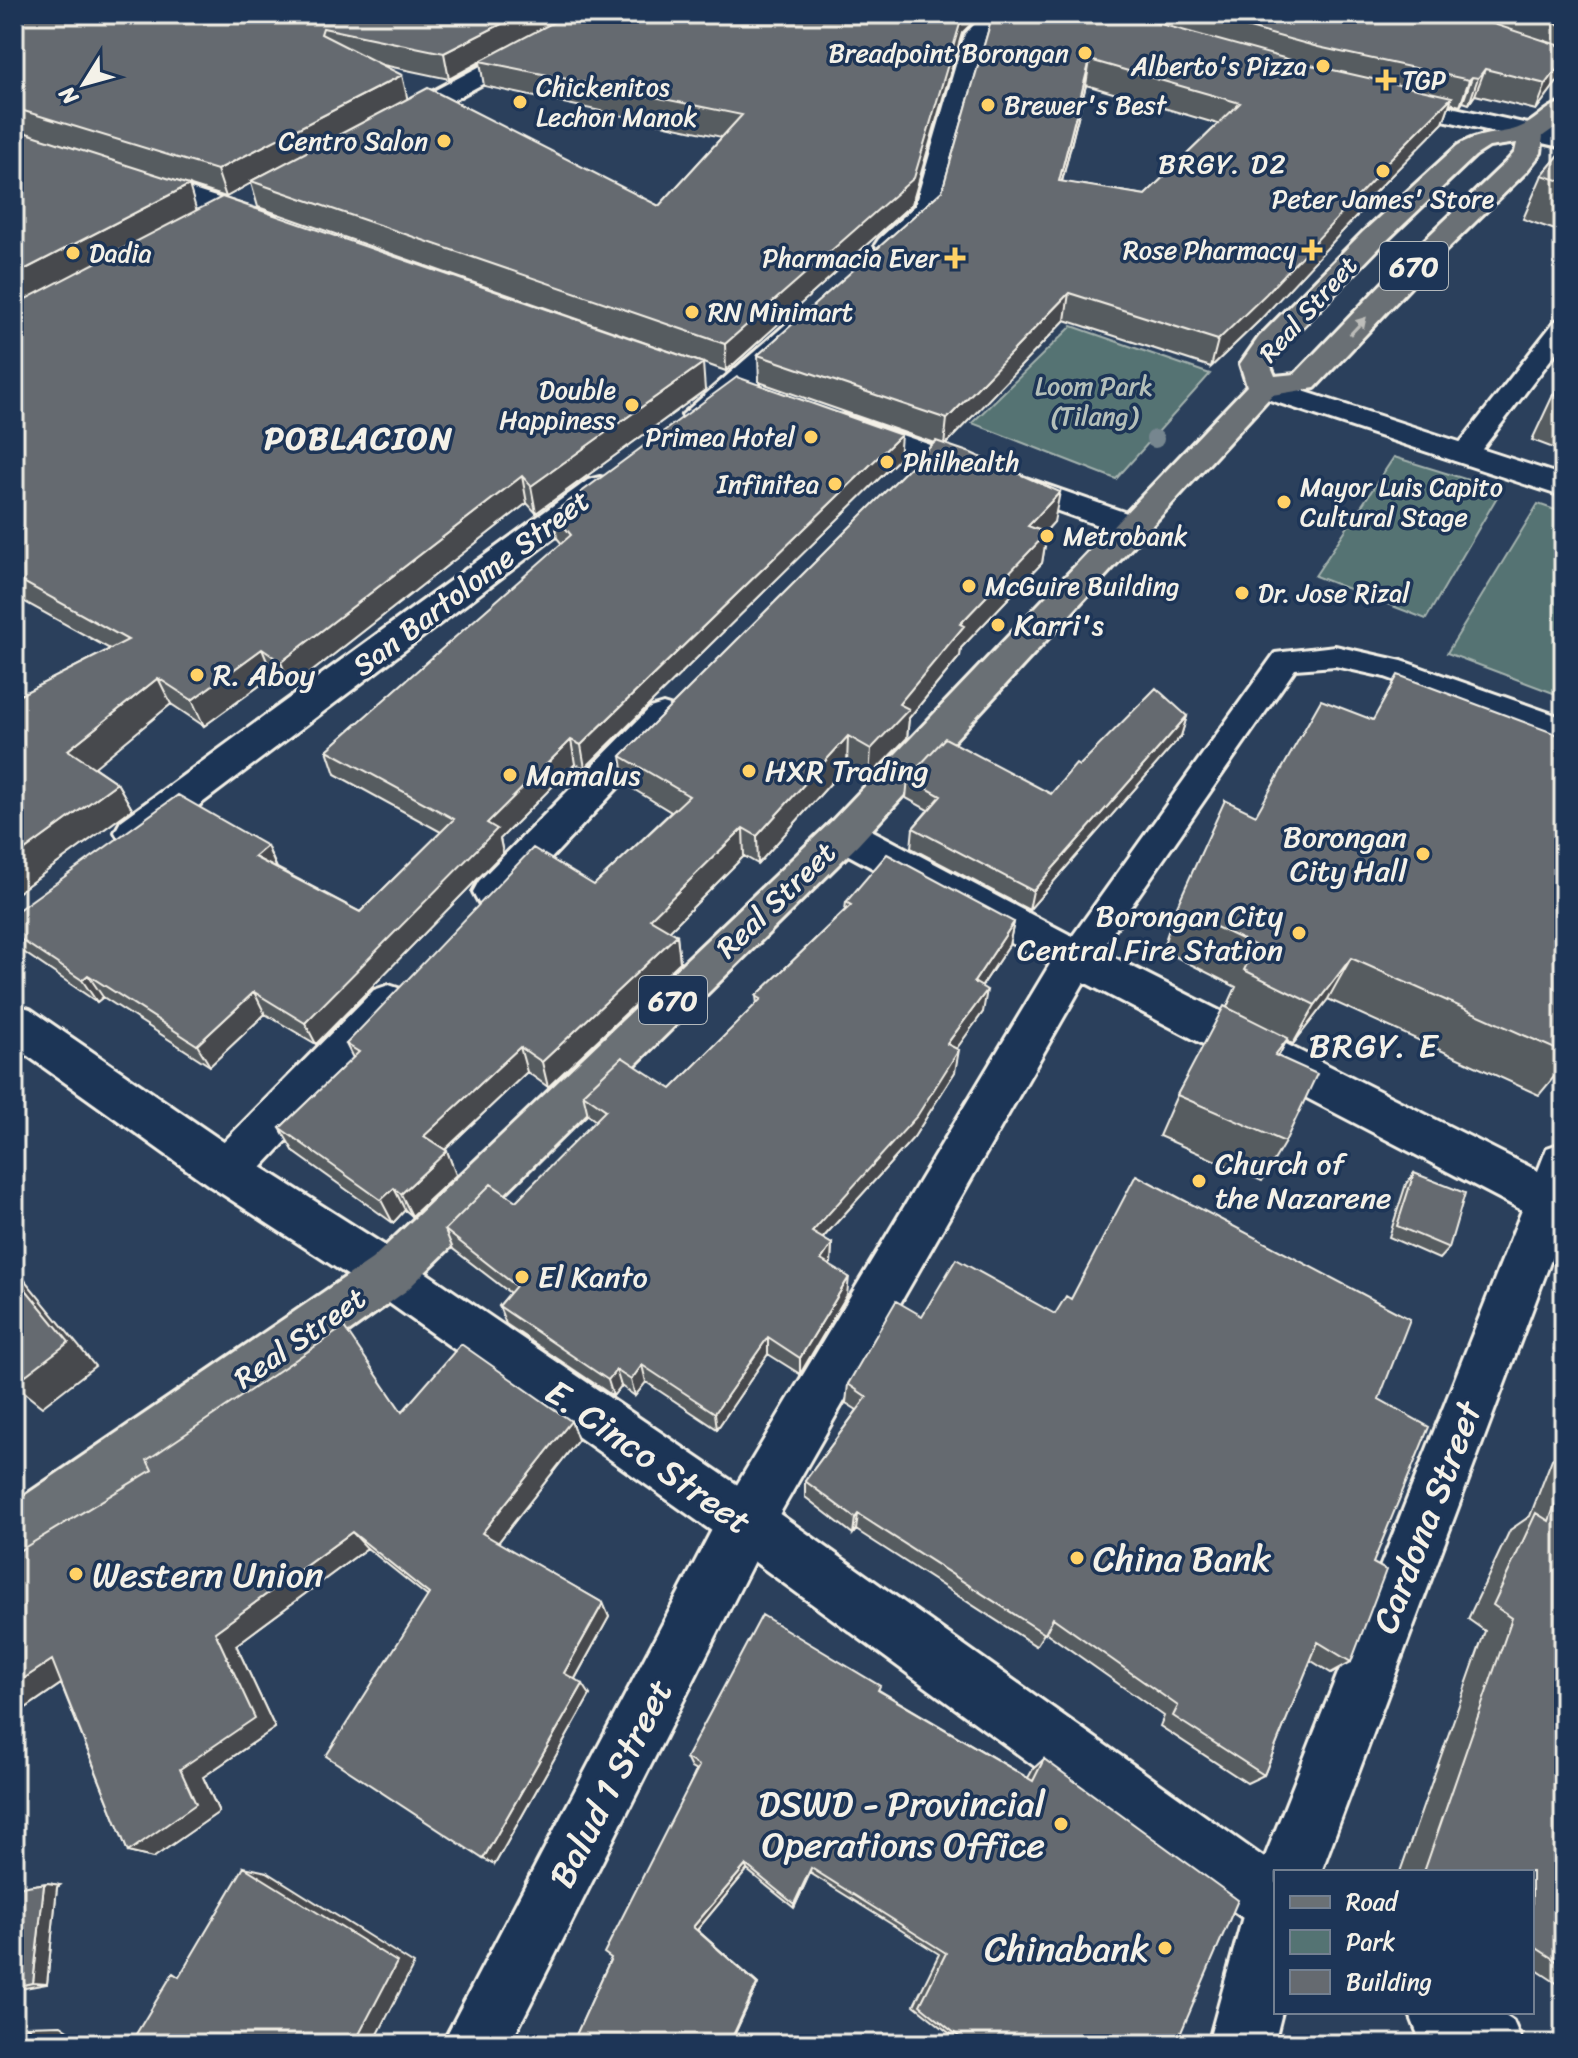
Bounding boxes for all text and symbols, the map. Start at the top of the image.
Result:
place label: Breadpoint Borongan [828,30,1069,76]
place label: Alberto's Pizza [1130,43,1307,89]
north arrow [44,44,124,124]
marker: Breadpoint Borongan [1076,44,1094,62]
marker: Alberto's Pizza [1314,57,1332,75]
place label: TGP [1402,57,1446,103]
place label: Chickenitos Lechon Manok [536,64,698,140]
marker: TGP [1377,71,1395,89]
text: N [48,77,89,114]
place label: Brewer's Best [1004,82,1168,128]
marker: Chickenitos Lechon Manok [511,93,529,111]
marker: Brewer's Best [979,96,997,114]
place label: Centro Salon [278,118,428,164]
marker: Centro Salon [435,132,453,150]
district label: BRGY. D2 [1158,139,1288,188]
marker: Peter James' Store [1374,162,1392,180]
place label: Peter James' Store [1272,176,1495,222]
place label: Rose Pharmacy [1123,227,1297,273]
place label: Dadia [89,230,152,276]
place label: Pharmacia Ever [762,235,940,281]
marker: Rose Pharmacy [1303,241,1321,259]
road number: 670 [1380,242,1448,290]
marker: Dadia [64,244,82,262]
street label: Real Street [1247,245,1369,373]
marker: Pharmacia Ever [946,249,964,267]
place label: RN Minimart [708,289,853,335]
marker: RN Minimart [683,303,701,321]
one-way arrow [1349,316,1367,335]
park label: Loom Park (Tilang) [1035,363,1153,439]
place label: Double Happiness [499,367,616,443]
marker: Double Happiness [623,396,641,414]
district label: POBLACION [264,410,454,467]
place label: Primea Hotel [645,414,796,460]
marker: Primea Hotel [802,428,820,446]
place label: Philhealth [903,439,1019,485]
marker: Philhealth [878,453,896,471]
place label: Infinitea [716,461,819,507]
place label: Mayor Luis Capito Cultural Stage [1300,464,1503,540]
street label: San Bartolome Street [340,475,602,691]
marker: Infinitea [826,475,844,493]
marker: Mayor Luis Capito Cultural Stage [1275,493,1293,511]
place label: Metrobank [1063,513,1188,559]
marker: Metrobank [1038,527,1056,545]
place label: McGuire Building [985,563,1180,609]
place label: Dr. Jose Rizal [1258,570,1410,616]
marker: McGuire Building [960,577,978,595]
marker: Dr. Jose Rizal [1233,584,1251,602]
place label: Karri's [1014,598,1104,652]
marker: Karri's [989,616,1007,634]
place label: R. Aboy [213,648,315,702]
marker: R. Aboy [188,666,206,684]
place label: HXR Trading [765,744,929,798]
place label: Mamalus [526,748,641,802]
marker: HXR Trading [740,762,758,780]
marker: Mamalus [501,766,519,784]
place label: Borongan City Hall [1283,810,1408,898]
street label: Real Street [702,828,850,972]
marker: Borongan City Hall [1414,845,1432,863]
place label: Borongan City Central Fire Station [1017,889,1284,977]
marker: Borongan City Central Fire Station [1290,924,1308,942]
road number: 670 [639,976,707,1024]
district label: BRGY. E [1309,1016,1439,1076]
place label: Church of the Nazarene [1215,1137,1392,1225]
marker: Church of the Nazarene [1190,1172,1208,1190]
place label: El Kanto [538,1250,648,1304]
marker: El Kanto [513,1268,531,1286]
street label: Real Street [222,1272,378,1404]
street label: E. Cinco Street [531,1361,766,1552]
street label: Cardona Street [1353,1391,1501,1643]
place label: China Bank [1093,1527,1272,1591]
place label: Western Union [92,1543,324,1607]
marker: China Bank [1068,1549,1086,1567]
marker: Western Union [67,1565,85,1583]
street label: Balud 1 Street [531,1667,691,1900]
place label: DSWD - Provincial Operations Office [759,1772,1046,1877]
marker: DSWD - Provincial Operations Office [1052,1815,1070,1833]
legend [1274,1870,1534,2014]
text: Road [1346,1881,1400,1923]
place label: Chinabank [984,1917,1149,1981]
text: Park [1346,1921,1395,1963]
marker: Chinabank [1156,1939,1174,1957]
text: Building [1346,1961,1432,2003]

